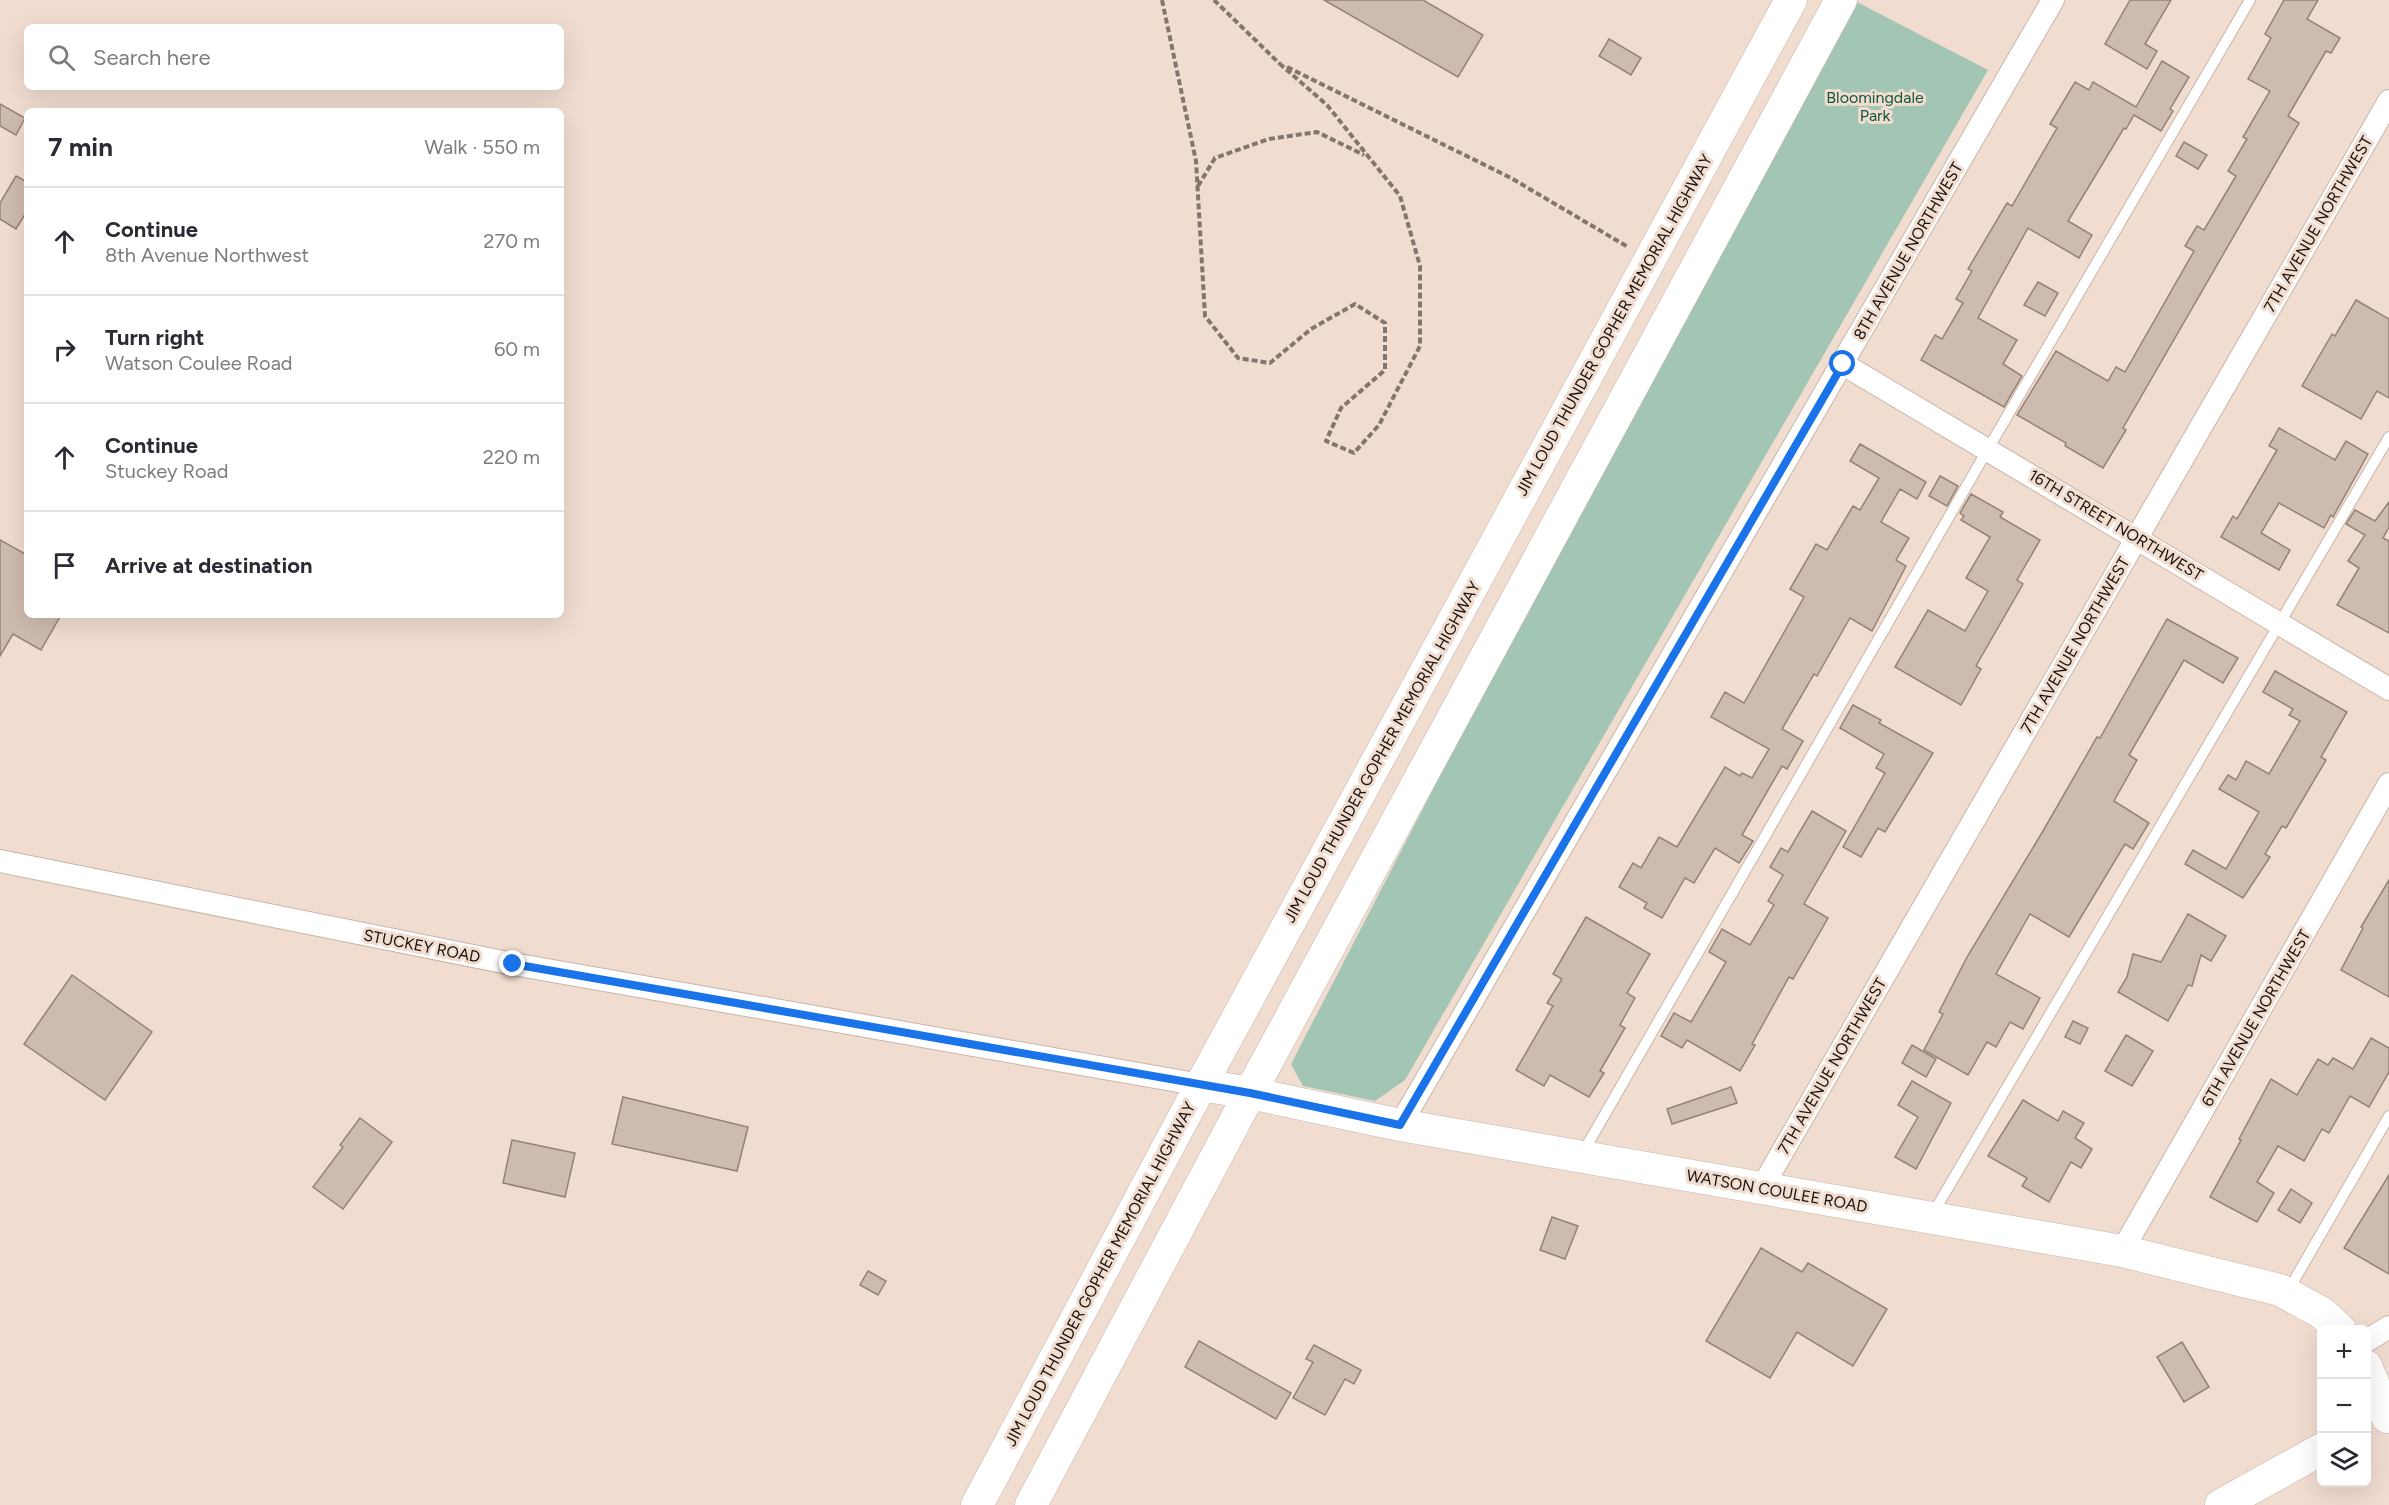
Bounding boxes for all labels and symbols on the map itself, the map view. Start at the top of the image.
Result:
park label: Bloomingdale Park [1826,88,1924,125]
street label: 7TH AVENUE NORTHWEST [2260,132,2376,315]
street label: JIM LOUD THUNDER GOPHER MEMORIAL HIGHWAY [1512,151,1716,499]
street label: 8TH AVENUE NORTHWEST [1849,159,1967,343]
route start [1829,350,1855,376]
street label: 16TH STREET NORTHWEST [2025,465,2207,585]
street label: 7TH AVENUE NORTHWEST [2017,553,2133,736]
street label: JIM LOUD THUNDER GOPHER MEMORIAL HIGHWAY [1280,578,1484,926]
street label: STUCKEY ROAD [362,925,482,967]
street label: 6TH AVENUE NORTHWEST [2198,926,2315,1110]
route end [499,950,525,976]
street label: 7TH AVENUE NORTHWEST [1774,974,1890,1157]
street label: JIM LOUD THUNDER GOPHER MEMORIAL HIGHWAY [1001,1098,1199,1449]
street label: WATSON COULEE ROAD [1685,1166,1869,1216]

